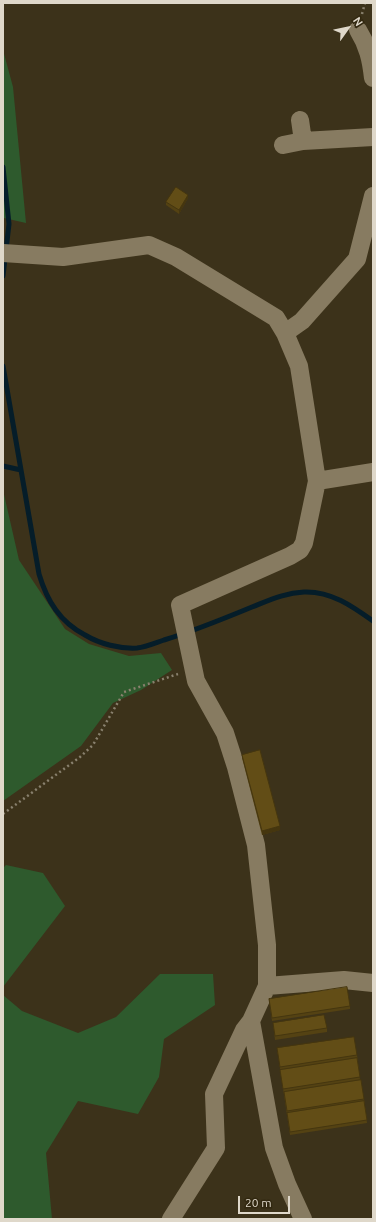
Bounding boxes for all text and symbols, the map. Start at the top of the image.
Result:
north arrow [328,8,368,48]
text: N [351,15,365,28]
scale bar [240,1188,292,1214]
text: 20 m [245,1196,272,1209]

